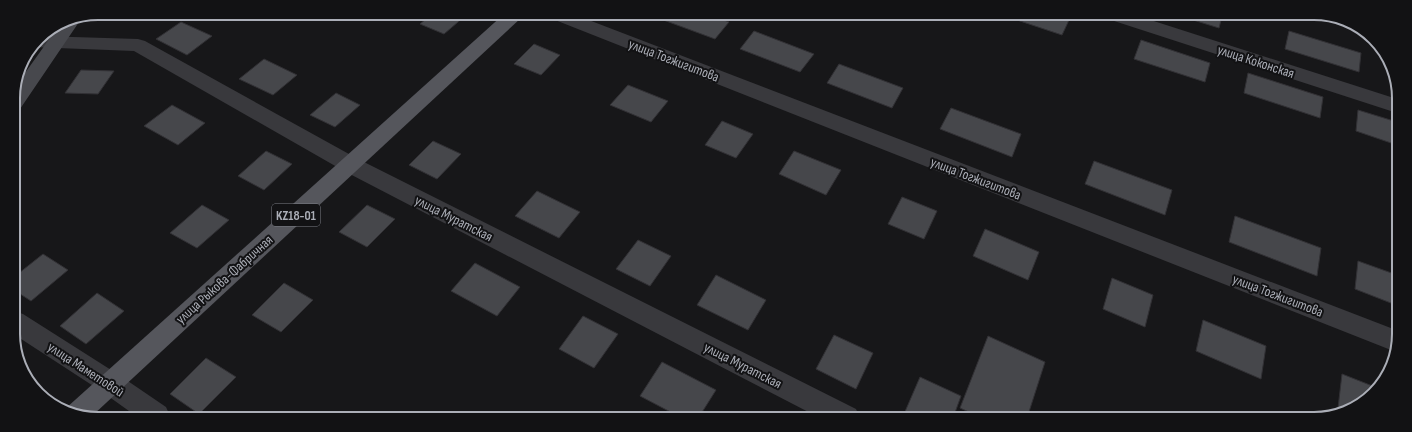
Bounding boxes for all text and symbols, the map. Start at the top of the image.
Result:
street label: улица Тогжигитова [626,35,722,86]
street label: улица Коконская [1215,41,1297,82]
street label: улица Тогжигитова [928,153,1024,204]
street label: улица Муратская [412,192,496,245]
road number: KZ18-01 [272,204,320,226]
street label: улица Рыкова-Фабричная [172,231,276,327]
street label: улица Тогжигитова [1230,270,1326,321]
street label: улица Маметовой [44,338,127,401]
street label: улица Муратская [701,339,785,392]

